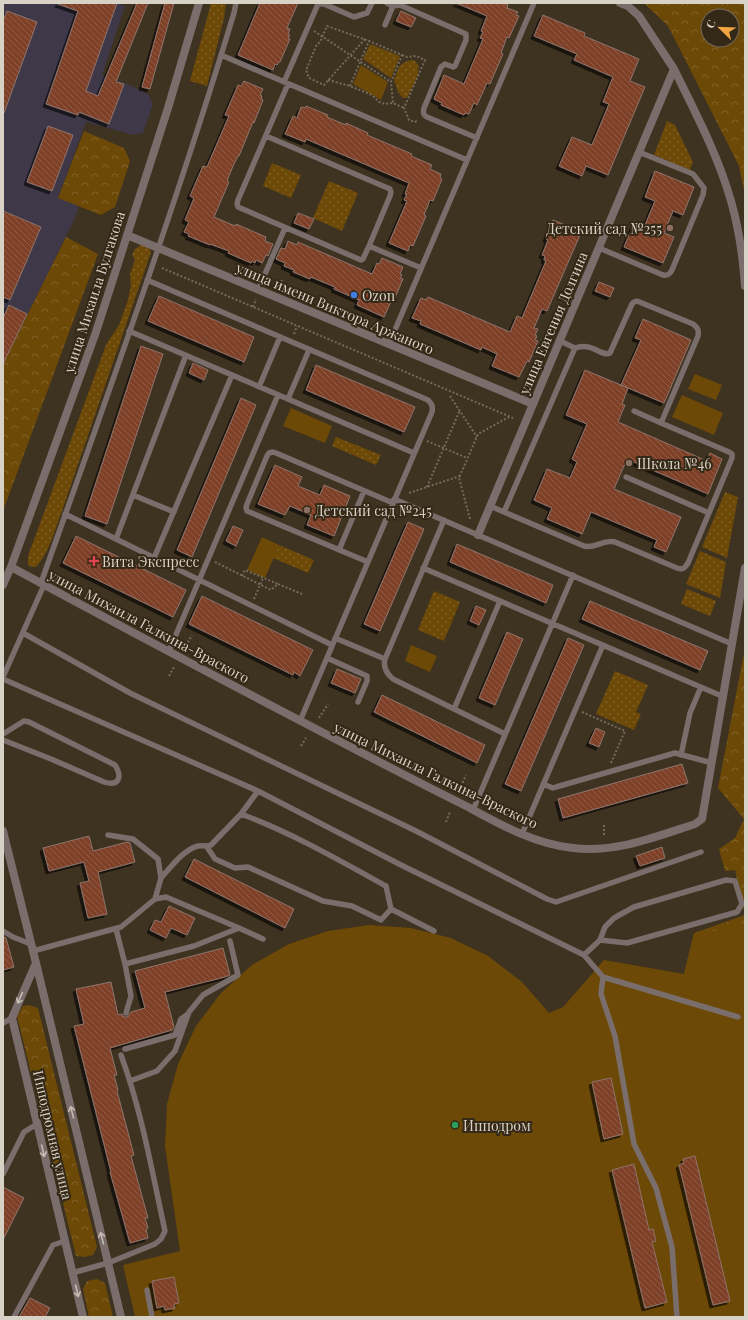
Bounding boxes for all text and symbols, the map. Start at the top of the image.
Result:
north arrow [700,8,740,48]
text: С [702,17,719,30]
street label: улица Михаила Булгакова [59,209,129,376]
place label: Детский сад №255 [546,219,662,238]
marker: Детский сад №255 [665,223,675,233]
street label: улица Евгения Долгина [514,249,592,398]
street label: улица имени Виктора Аржаного [232,257,437,359]
place label: Ozon [362,286,396,305]
marker: Ozon [349,290,359,300]
place label: Школа №46 [637,454,712,473]
marker: Школа №46 [624,458,634,468]
place label: Детский сад №245 [315,501,432,520]
marker: Детский сад №245 [302,505,312,515]
place label: Вита Экспресс [102,552,200,571]
marker: Вита Экспресс [89,556,99,566]
street label: улица Михаила Галкина-Враского [44,564,253,687]
street label: улица Михаила Галкина-Враского [330,717,541,833]
one-way arrow [16,992,24,1004]
street label: Ипподромная улица [29,1068,77,1202]
one-way arrow [68,1106,75,1119]
place label: Ипподром [463,1116,531,1135]
marker: Ипподром [450,1120,460,1130]
one-way arrow [40,1144,48,1157]
one-way arrow [98,1232,106,1245]
one-way arrow [73,1284,81,1297]

